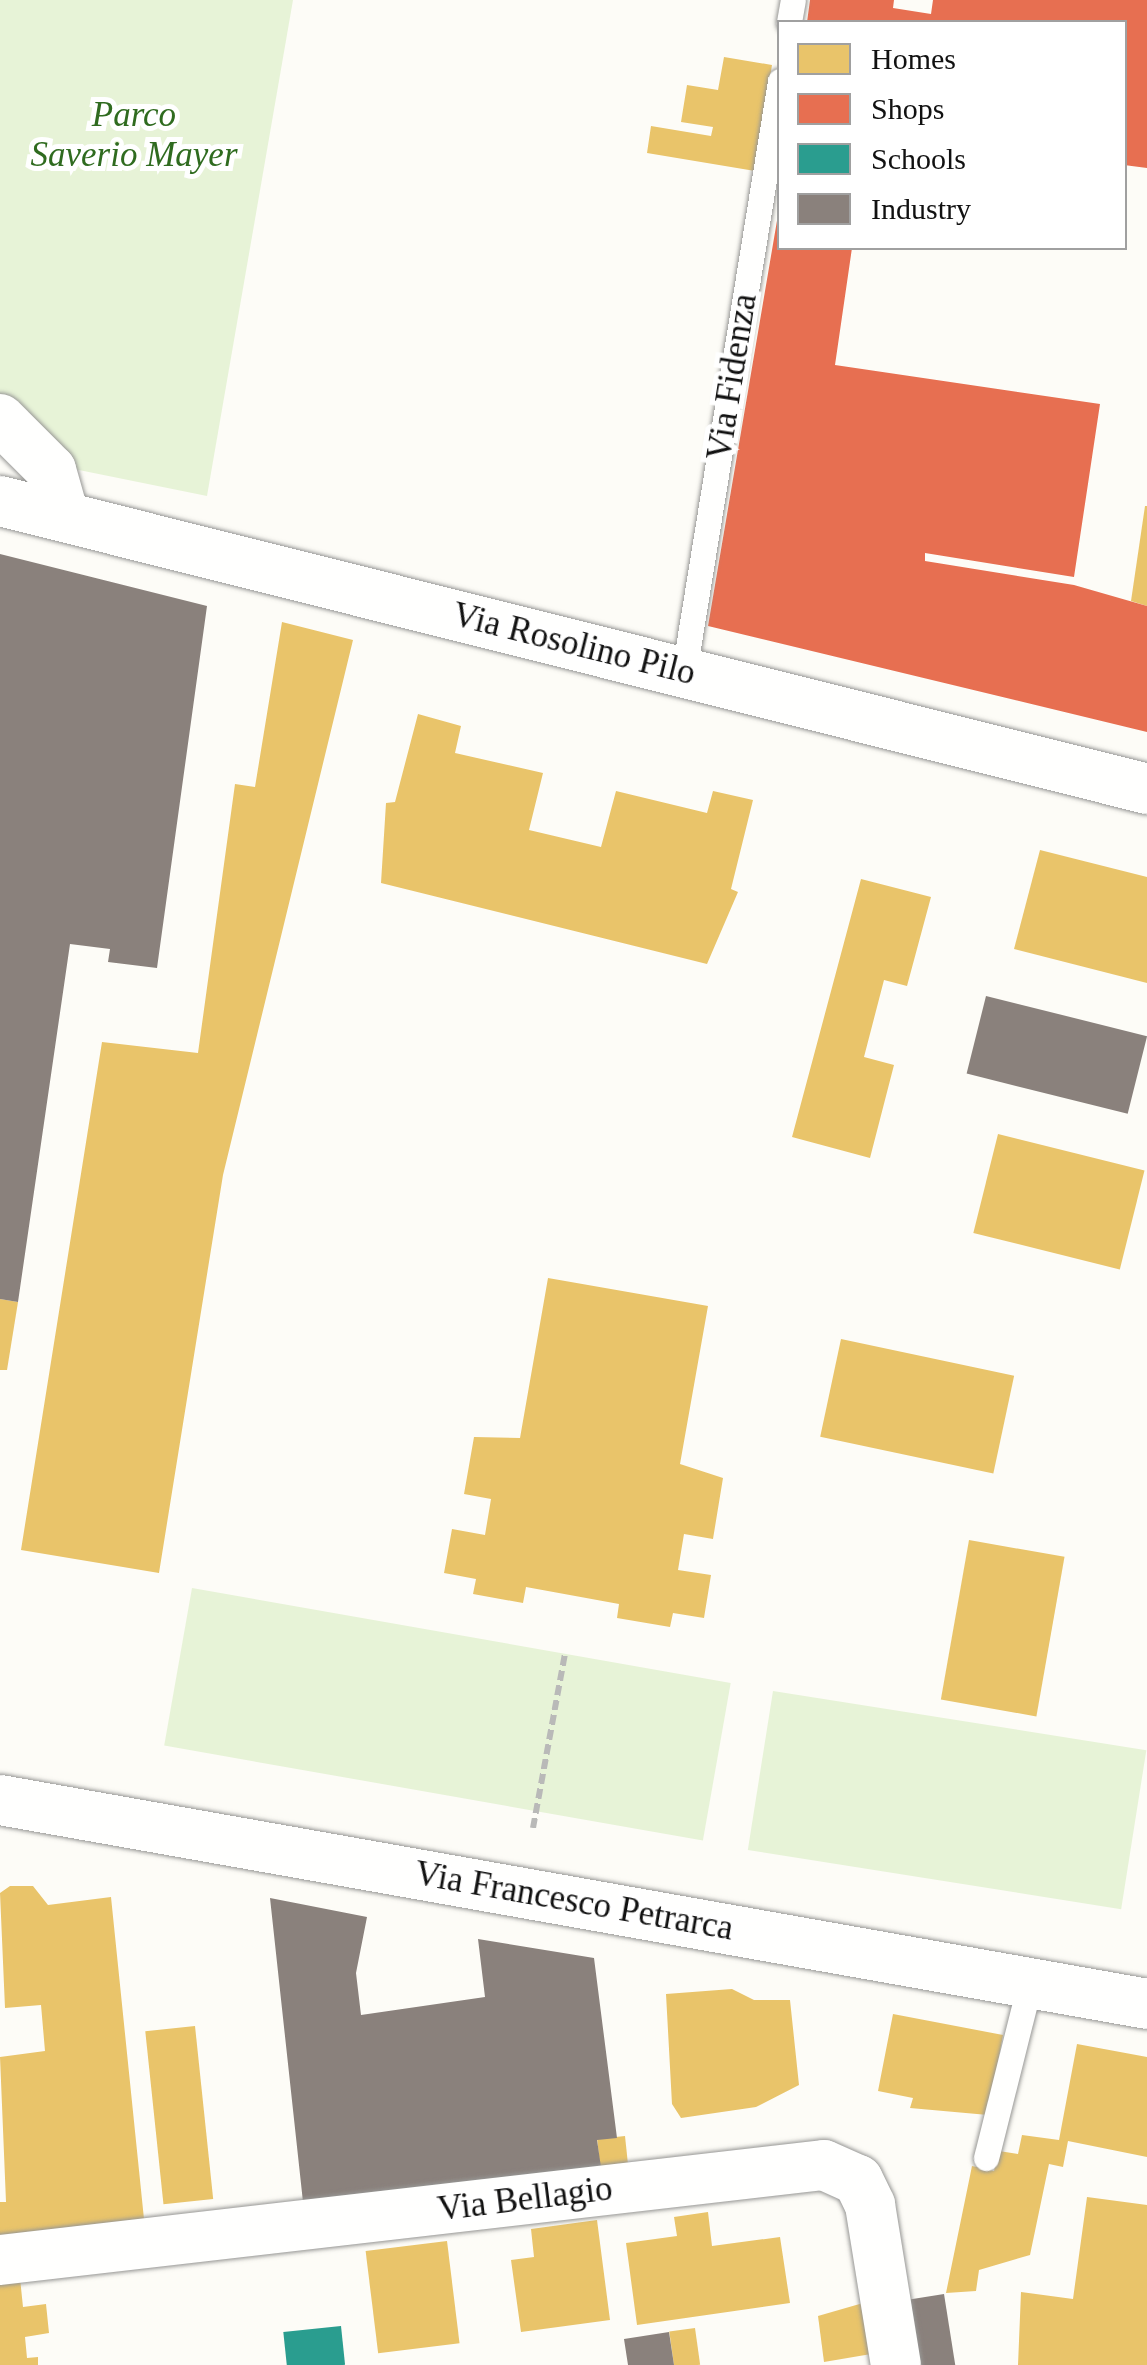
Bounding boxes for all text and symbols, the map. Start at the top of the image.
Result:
legend [777,20,1127,250]
text: Homes [871,42,956,75]
text: Shops [871,92,944,125]
park label: Parco Saverio Mayer [30,94,238,176]
text: Schools [871,142,966,175]
text: Industry [871,192,971,225]
street label: Via Fidenza [698,291,766,463]
street label: Via Rosolino Pilo [448,594,700,694]
street label: Via Francesco Petrarca [412,1852,736,1950]
street label: Via Bellagio [435,2167,615,2231]

